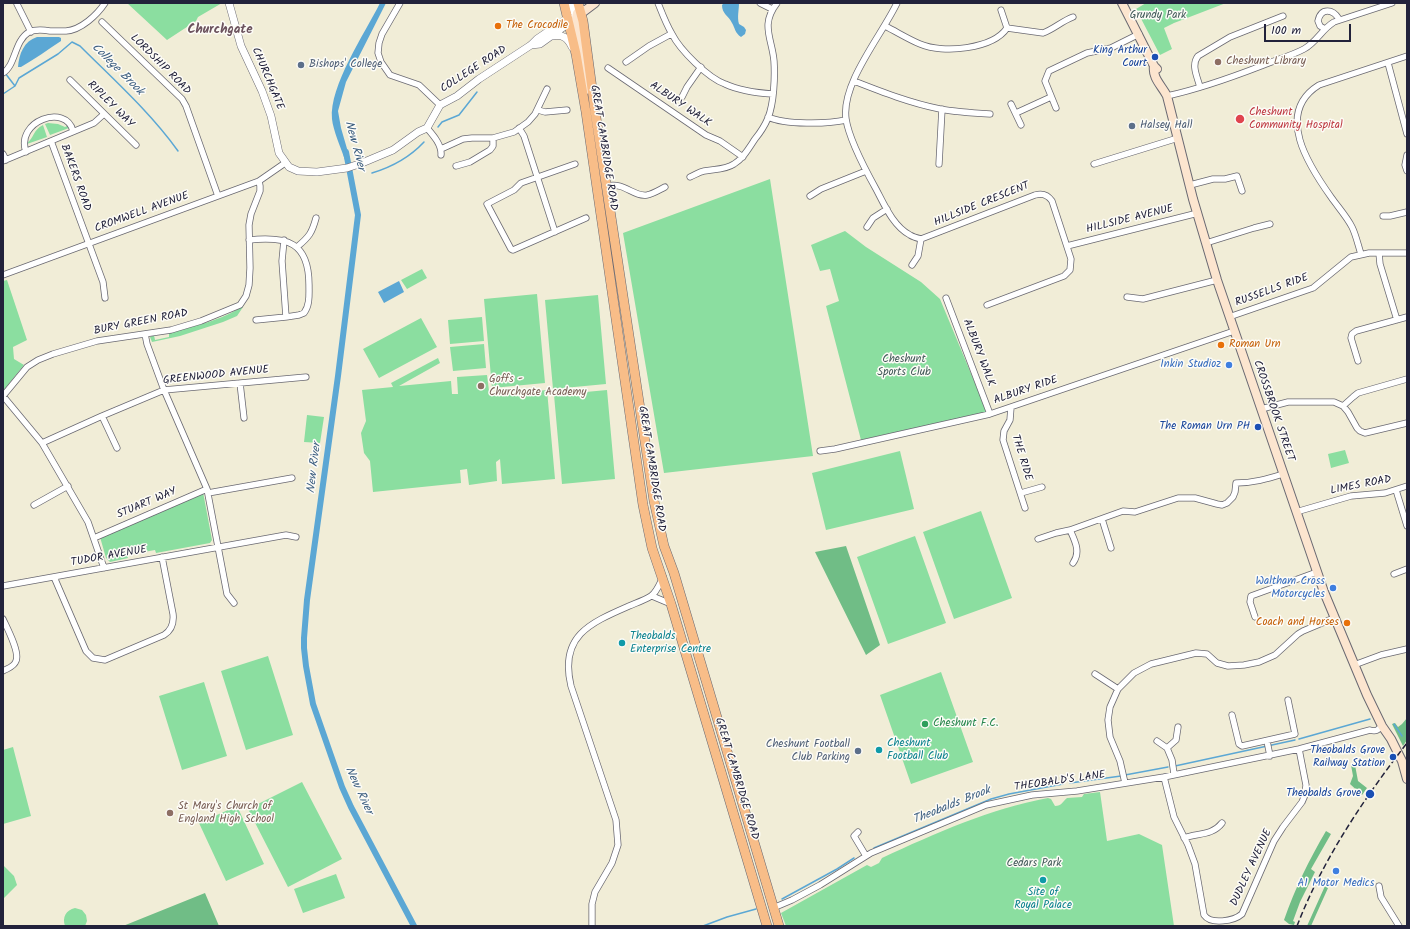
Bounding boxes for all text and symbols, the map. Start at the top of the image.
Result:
park label: Grundy Park [1130,9,1186,23]
scale bar [1266,16,1353,42]
place label: The Crocodile [506,19,568,33]
marker: The Crocodile [493,21,503,31]
text: 100 m [1271,21,1301,40]
district label: Churchgate [187,23,253,39]
street label: LORDSHIP ROAD [127,32,193,98]
water label: College Brook [88,41,146,99]
street label: COLLEGE ROAD [438,44,510,96]
place label: King Arthur Court [1093,44,1147,70]
street label: CHURCHGATE [248,46,286,112]
marker: King Arthur Court [1150,52,1160,62]
place label: Cheshunt Library [1226,55,1306,69]
marker: Cheshunt Library [1213,57,1223,67]
place label: Bishops' College [309,58,382,72]
marker: Bishops' College [296,60,306,70]
street label: RIPLEY WAY [84,79,136,131]
street label: ALBURY WALK [647,80,713,130]
street label: GREAT CAMBRIDGE ROAD [587,84,619,212]
place label: Cheshunt Community Hospital [1249,106,1343,132]
marker: Cheshunt Community Hospital [1234,113,1246,125]
place label: Halsey Hall [1140,119,1192,133]
water label: New River [340,120,368,172]
marker: Halsey Hall [1127,121,1137,131]
street label: BAKERS ROAD [57,143,93,213]
street label: HILLSIDE CRESCENT [932,180,1032,230]
street label: CROMWELL AVENUE [93,190,191,236]
street label: HILLSIDE AVENUE [1085,203,1175,237]
street label: RUSSELLS RIDE [1234,272,1310,310]
street label: BURY GREEN ROAD [93,307,189,339]
street label: ALBURY WALK [959,317,997,389]
place label: Roman Urn [1229,338,1281,352]
marker: Roman Urn [1216,340,1226,350]
park label: Cheshunt Sports Club [877,353,931,379]
place label: Inkin Studioz [1160,358,1221,372]
street label: CROSSBROOK STREET [1249,359,1297,463]
marker: Inkin Studioz [1224,360,1234,370]
street label: GREENWOOD AVENUE [162,364,270,388]
place label: Goffs - Churchgate Academy [489,373,586,399]
street label: ALBURY RIDE [992,374,1060,408]
marker: Goffs - Churchgate Academy [476,381,486,391]
street label: GREAT CAMBRIDGE ROAD [635,405,667,533]
place label: The Roman Urn PH [1159,420,1250,434]
marker: The Roman Urn PH [1253,422,1263,432]
street label: THE RIDE [1008,433,1034,483]
water label: New River [305,442,325,494]
street label: LIMES ROAD [1329,474,1393,498]
street label: STUART WAY [115,486,179,522]
street label: TUDOR AVENUE [70,544,148,570]
place label: Waltham Cross Motorcycles [1255,575,1325,601]
marker: Waltham Cross Motorcycles [1328,583,1338,593]
place label: Coach and Horses [1256,616,1339,630]
marker: Coach and Horses [1342,618,1352,628]
place label: Theobalds Enterprise Centre [630,630,711,656]
marker: Theobalds Enterprise Centre [617,638,627,648]
street label: GREAT CAMBRIDGE ROAD [711,716,761,842]
place label: Cheshunt F.C. [933,717,998,731]
marker: Cheshunt F.C. [920,719,930,729]
place label: Cheshunt Football Club [887,737,948,763]
place label: Cheshunt Football Club Parking [766,738,850,764]
place label: Theobalds Grove Railway Station [1310,744,1385,770]
marker: Cheshunt Football Club [874,745,884,755]
marker: Cheshunt Football Club Parking [853,746,863,756]
marker: Theobalds Grove Railway Station [1388,752,1398,762]
water label: New River [341,765,375,817]
street label: THEOBALD'S LANE [1014,769,1106,795]
water label: Theobalds Brook [911,784,993,828]
place label: Theobalds Grove [1286,787,1361,801]
marker: Theobalds Grove [1364,788,1376,800]
place label: St Mary's Church of England High School [178,800,274,826]
marker: St Mary's Church of England High School [165,808,175,818]
street label: DUDLEY AVENUE [1228,827,1276,909]
park label: Cedars Park [1007,857,1061,871]
marker: A1 Motor Medics [1331,866,1341,876]
marker: Site of Royal Palace [1038,875,1048,885]
place label: A1 Motor Medics [1298,877,1374,891]
place label: Site of Royal Palace [1014,886,1072,912]

